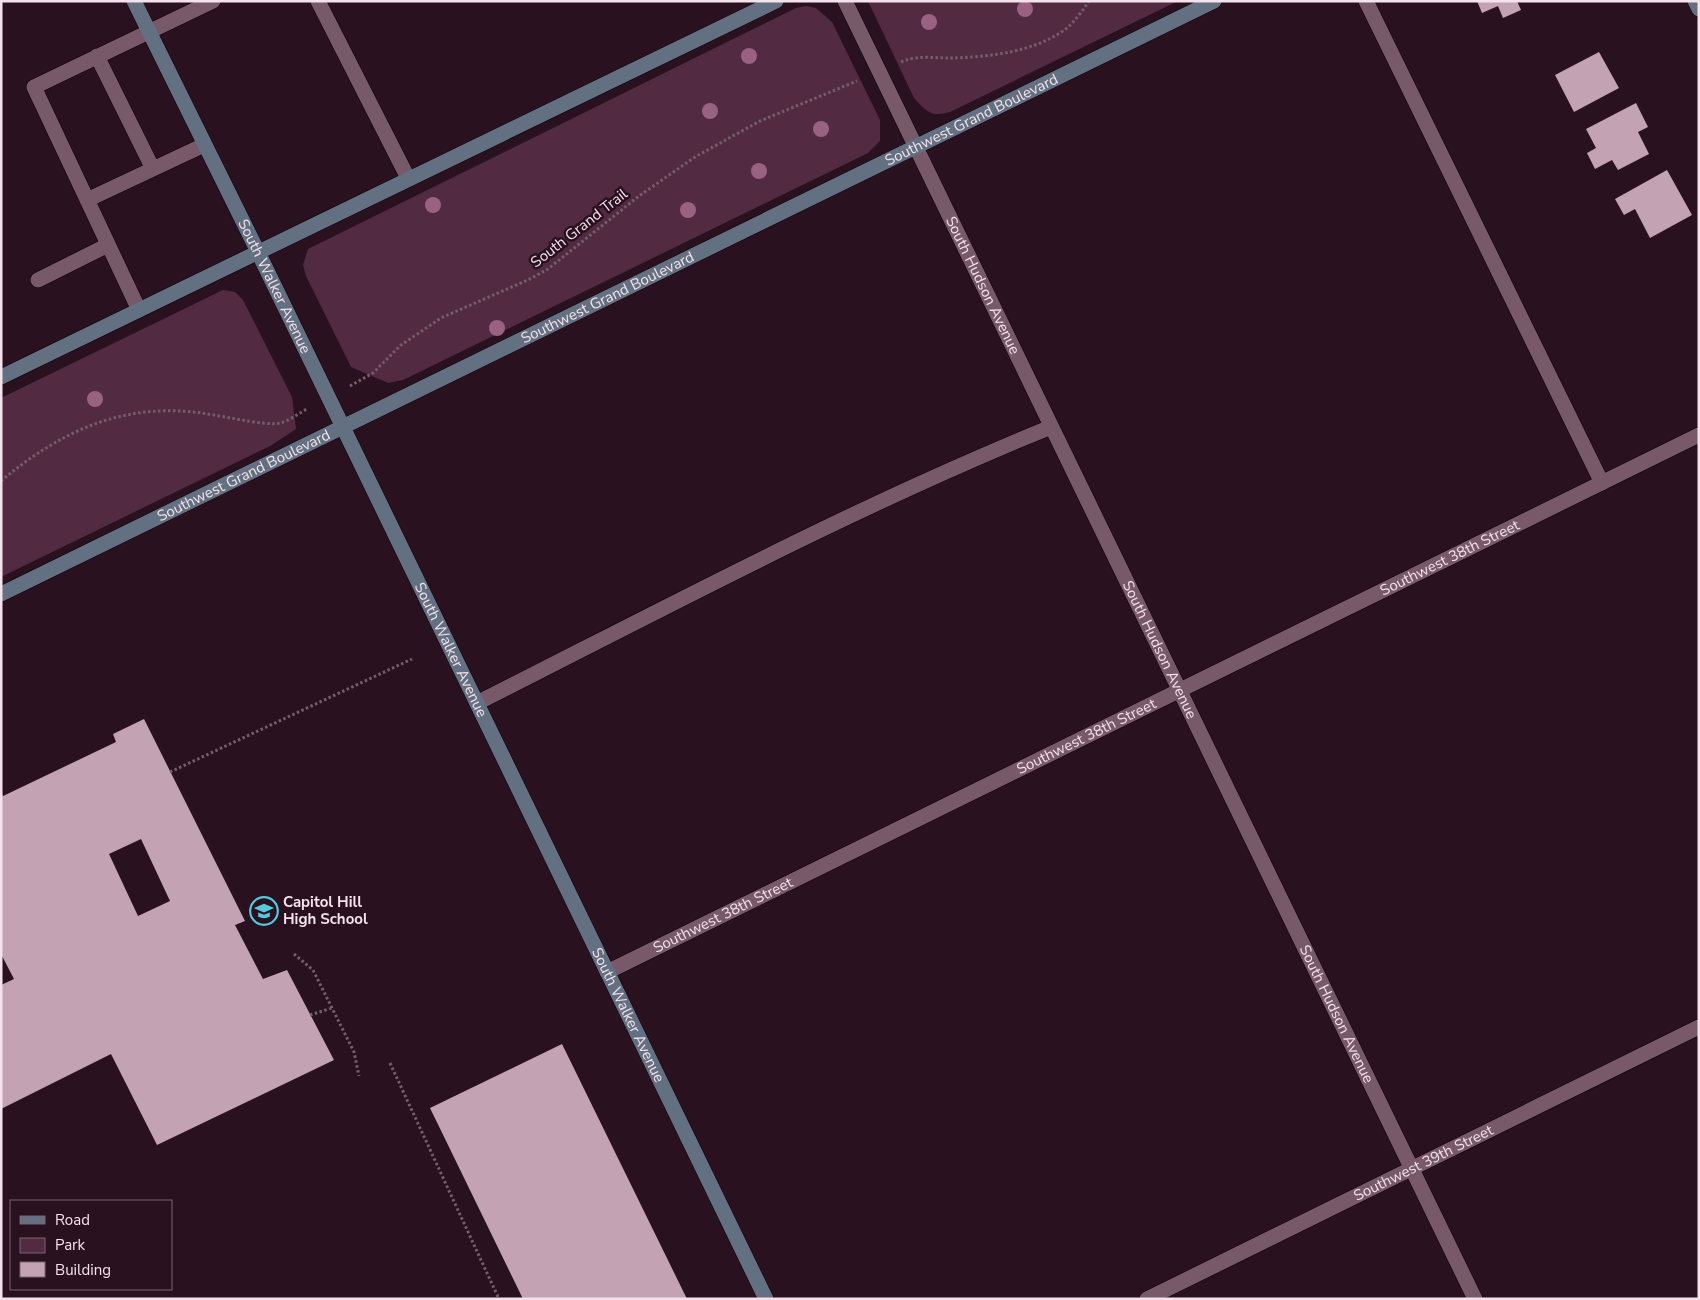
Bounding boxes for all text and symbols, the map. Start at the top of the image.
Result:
street label: Southwest Grand Boulevard [881,69,1061,170]
street label: South Grand Trail [526,183,632,272]
street label: South Hudson Avenue [941,213,1025,358]
street label: South Walker Avenue [233,216,316,357]
street label: Southwest Grand Boulevard [517,247,697,348]
street label: Southwest Grand Boulevard [154,425,334,526]
street label: Southwest 38th Street [1376,515,1523,600]
street label: South Hudson Avenue [1118,577,1202,722]
street label: South Walker Avenue [410,579,492,720]
street label: Southwest 38th Street [1013,693,1160,779]
street label: Southwest 38th Street [650,872,797,958]
place label: Capitol Hill High School [283,892,368,929]
school or university icon: Capitol Hill High School [249,896,279,926]
street label: South Hudson Avenue [1295,942,1379,1086]
street label: South Walker Avenue [587,944,669,1086]
street label: Southwest 39th Street [1350,1120,1497,1206]
legend [10,1200,172,1290]
text: Road [55,1210,90,1230]
text: Park [55,1235,85,1255]
text: Building [55,1260,111,1280]

